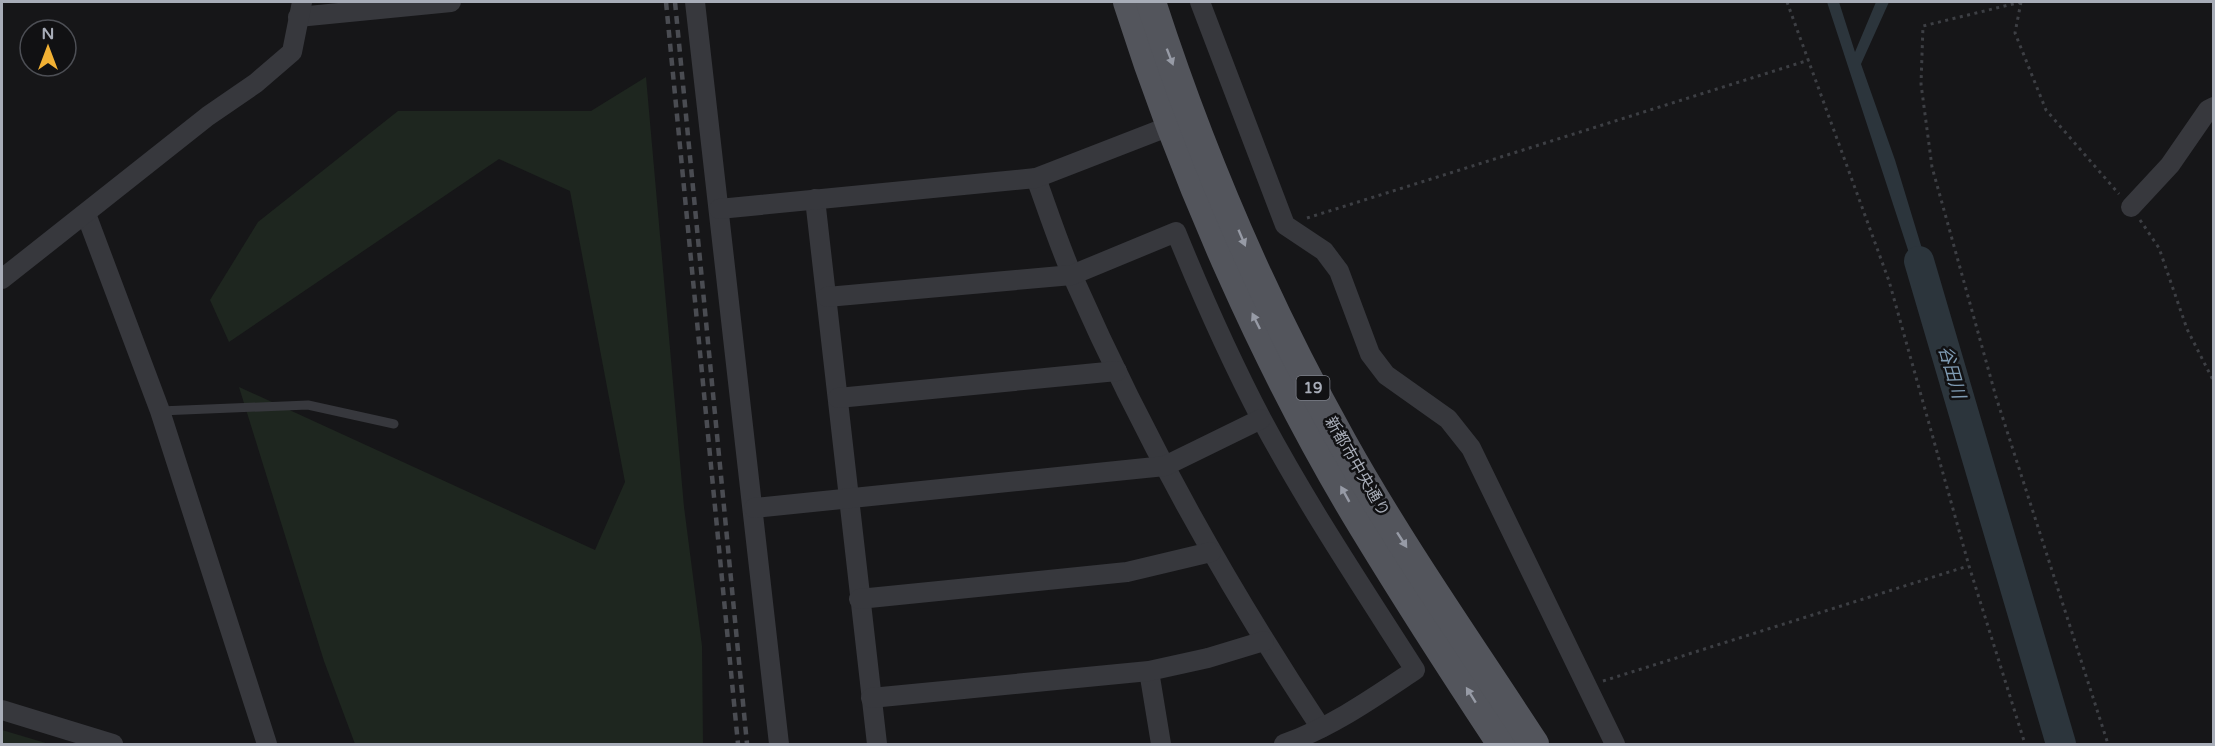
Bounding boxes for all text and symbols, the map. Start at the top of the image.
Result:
north arrow [18,18,78,78]
text: N [42,24,54,44]
one-way arrow [1166,48,1175,66]
one-way arrow [1238,229,1247,247]
one-way arrow [1251,312,1260,329]
water label: 谷田川 [1934,343,1971,403]
road number: 19 [1296,376,1330,400]
street label: 新都市中央通り [1320,413,1394,520]
one-way arrow [1340,485,1350,502]
one-way arrow [1396,532,1407,548]
one-way arrow [1465,687,1476,703]

